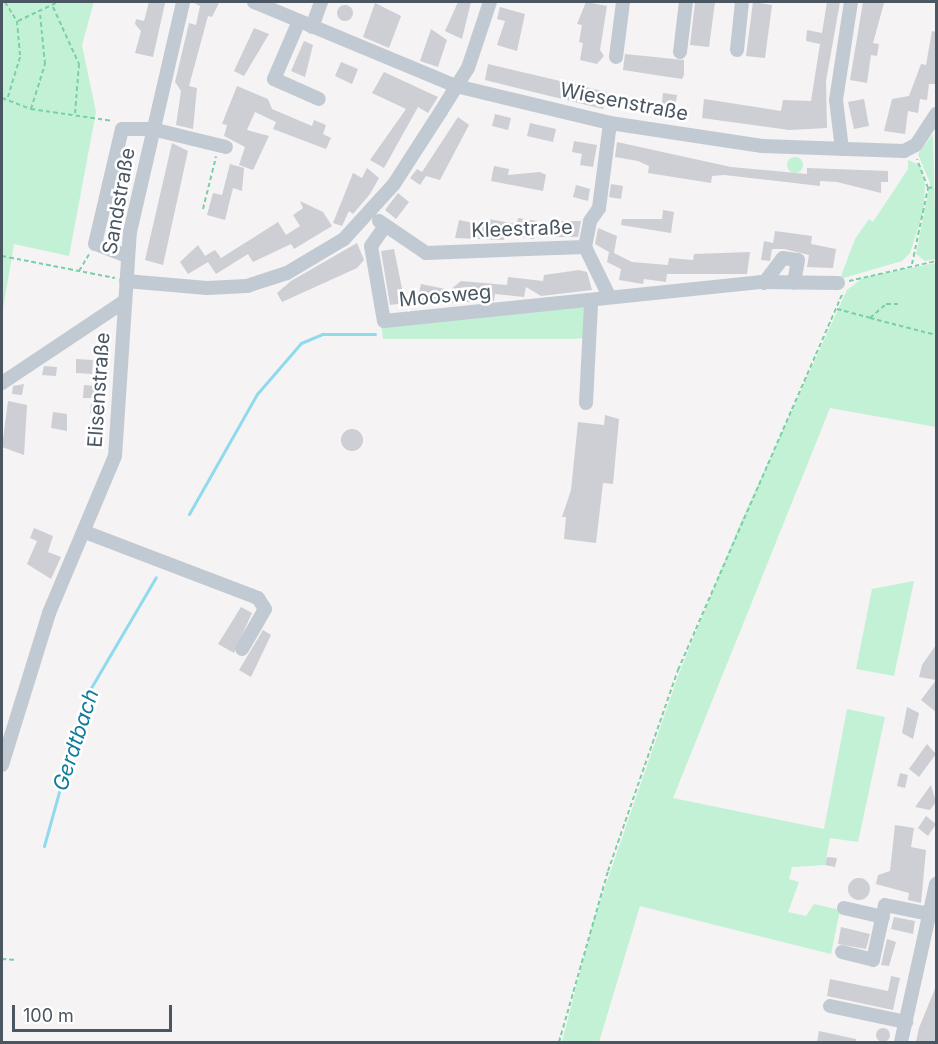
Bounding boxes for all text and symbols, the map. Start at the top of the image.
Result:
street label: Wiesenstraße [558,78,690,126]
street label: Sandstraße [98,146,140,256]
street label: Kleestraße [471,215,573,243]
street label: Moosweg [398,280,492,312]
street label: Elisenstraße [83,332,115,448]
water label: Gerdtbach [48,686,104,794]
scale bar [15,993,176,1031]
text: 100 m [23,1005,74,1026]

